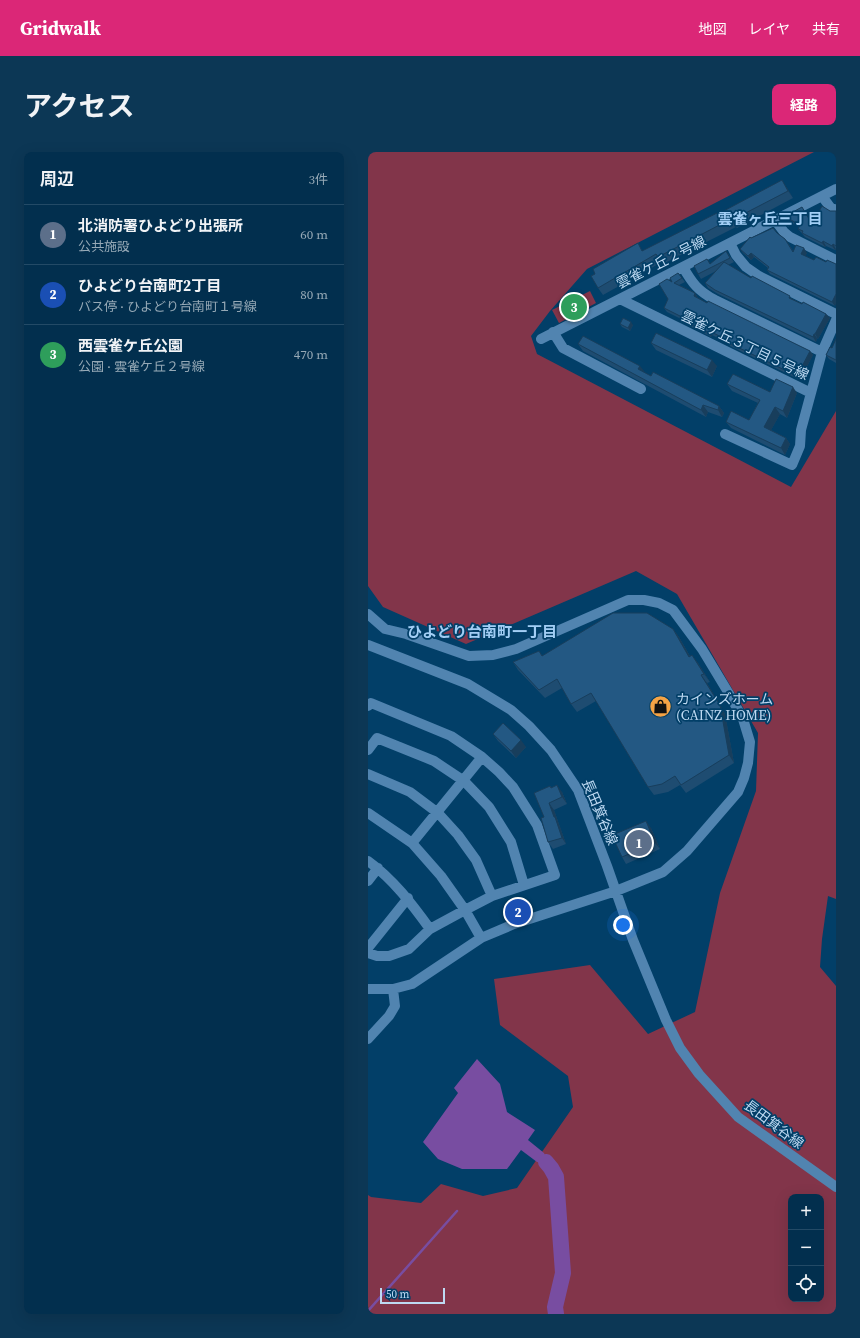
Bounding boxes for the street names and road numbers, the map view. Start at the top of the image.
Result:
street label: 雲雀ケ丘２号線 [613,231,709,293]
street label: 雲雀ケ丘３丁目５号線 [678,305,812,385]
street label: 長田箕谷線 [577,776,623,848]
street label: 長田箕谷線 [740,1095,808,1153]

